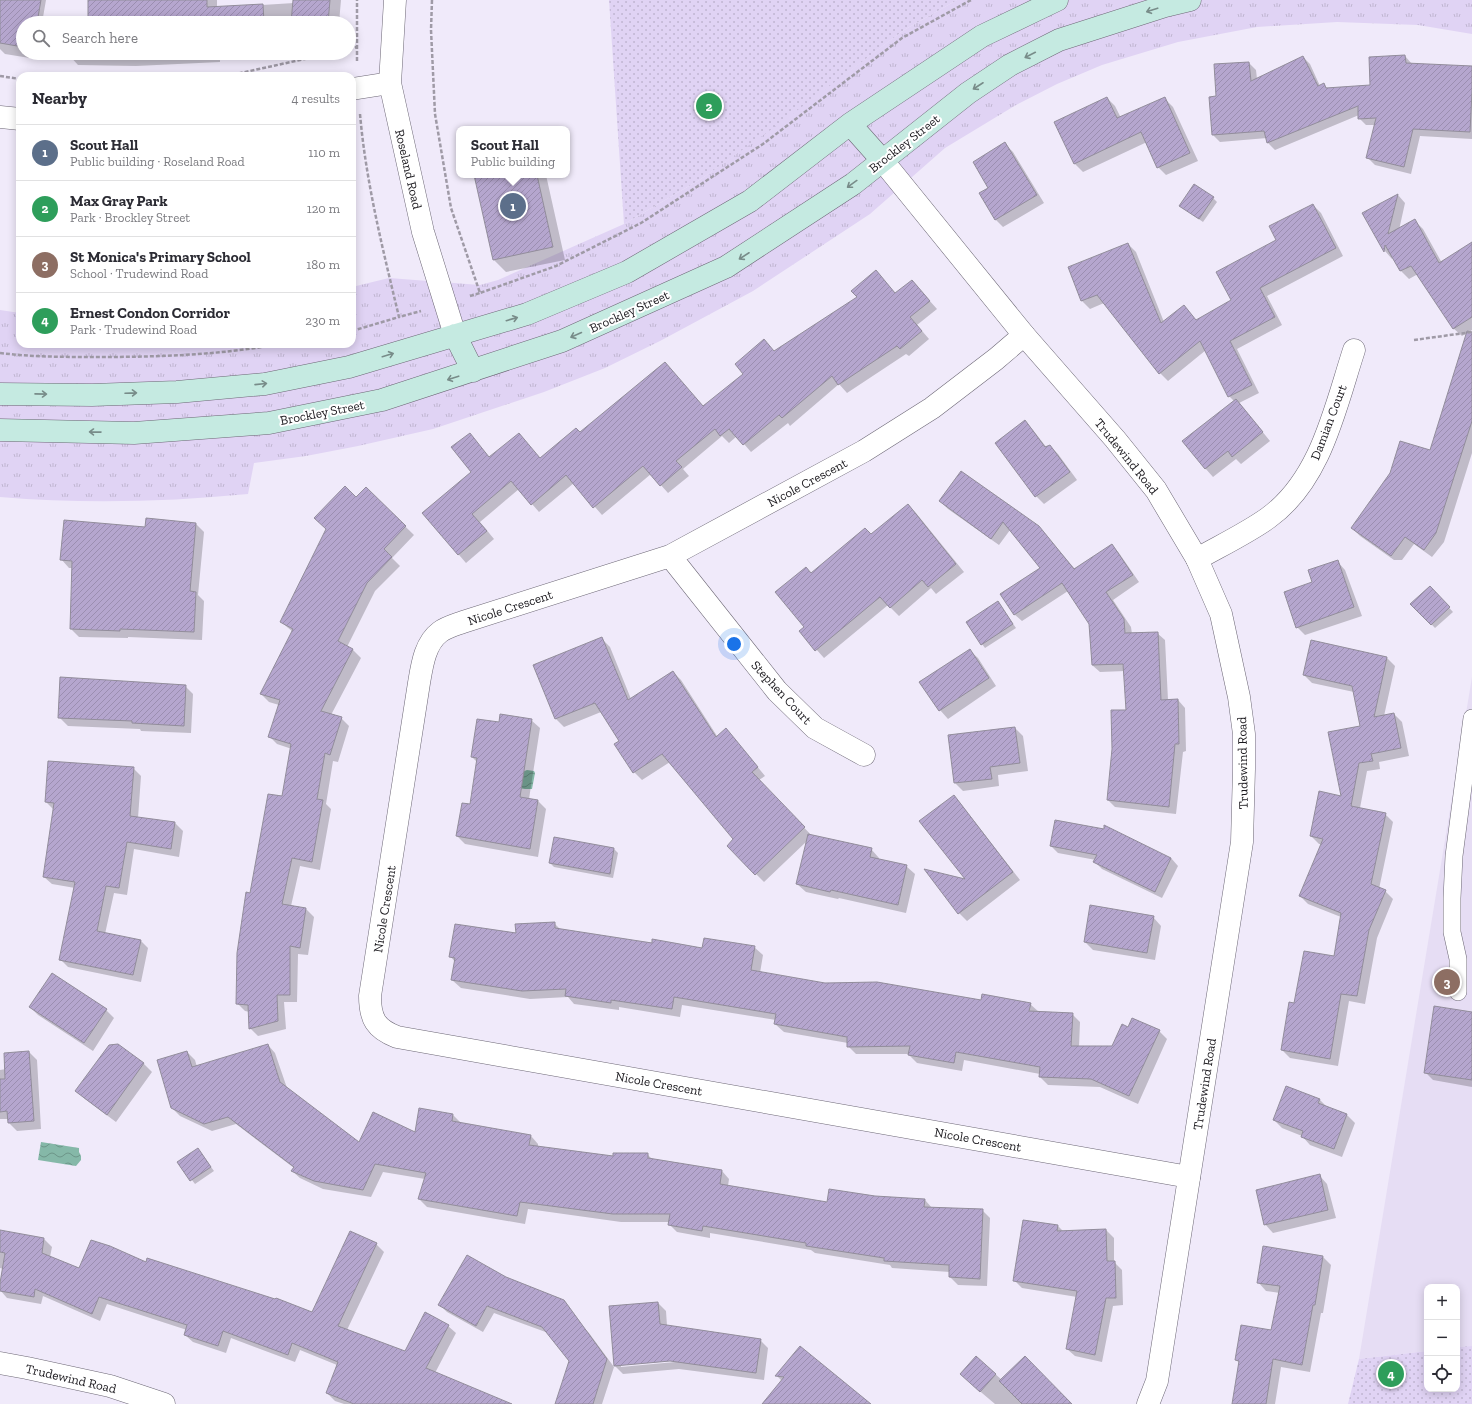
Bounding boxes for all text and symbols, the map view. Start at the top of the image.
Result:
one-way arrow [1146,7,1159,14]
search box [16,16,356,60]
icon: search [30,27,52,49]
text: Search here [62,29,138,47]
one-way arrow [1024,52,1036,59]
one-way arrow [972,82,983,91]
text: Nearby [32,88,87,108]
text: 4 results [292,91,340,106]
pin: 2 [696,91,722,121]
street label: Brockley Street [866,111,943,176]
popup [456,126,570,178]
street label: Roseland Road [392,128,425,211]
text: Scout Hall [70,136,138,154]
text: Scout Hall [471,136,539,154]
text: 1 [42,145,48,160]
text: 110 m [308,145,340,160]
text: Public building · Roseland Road [70,154,245,169]
text: Public building [471,154,555,169]
one-way arrow [847,180,858,188]
pin: 1 [500,191,526,221]
text: Max Gray Park [70,192,168,210]
text: 2 [42,201,48,216]
text: 120 m [307,201,340,216]
text: Park · Brockley Street [70,210,190,225]
text: St Monica's Primary School [70,248,251,266]
one-way arrow [738,252,749,260]
text: 3 [42,257,48,272]
text: 180 m [306,257,340,272]
text: School · Trudewind Road [70,266,208,281]
street label: Brockley Street [587,287,672,336]
text: Ernest Condon Corridor [70,304,230,322]
text: 4 [41,313,49,328]
text: 230 m [305,313,340,328]
one-way arrow [506,314,519,322]
text: Park · Trudewind Road [70,322,197,337]
one-way arrow [570,332,582,339]
one-way arrow [381,351,394,358]
one-way arrow [447,375,460,382]
one-way arrow [254,381,267,388]
street label: Damian Court [1307,382,1350,462]
one-way arrow [34,390,47,398]
one-way arrow [124,390,137,397]
street label: Brockley Street [279,397,366,428]
street label: Trudewind Road [1092,416,1162,497]
one-way arrow [89,428,102,436]
street label: Nicole Crescent [765,455,850,510]
street label: Nicole Crescent [466,587,555,628]
your location [724,634,744,654]
street label: Stephen Court [748,657,815,727]
street label: Trudewind Road [1234,716,1251,810]
street label: Nicole Crescent [370,864,399,954]
pin: 3 [1434,967,1460,997]
street label: Trudewind Road [1190,1037,1219,1131]
street label: Nicole Crescent [614,1068,704,1099]
street label: Nicole Crescent [933,1124,1023,1155]
map controls [1424,1284,1460,1392]
button: + [1424,1284,1460,1320]
button: − [1424,1320,1460,1356]
button: locate [1424,1356,1460,1392]
pin: 4 [1378,1359,1404,1389]
street label: Trudewind Road [24,1361,118,1396]

